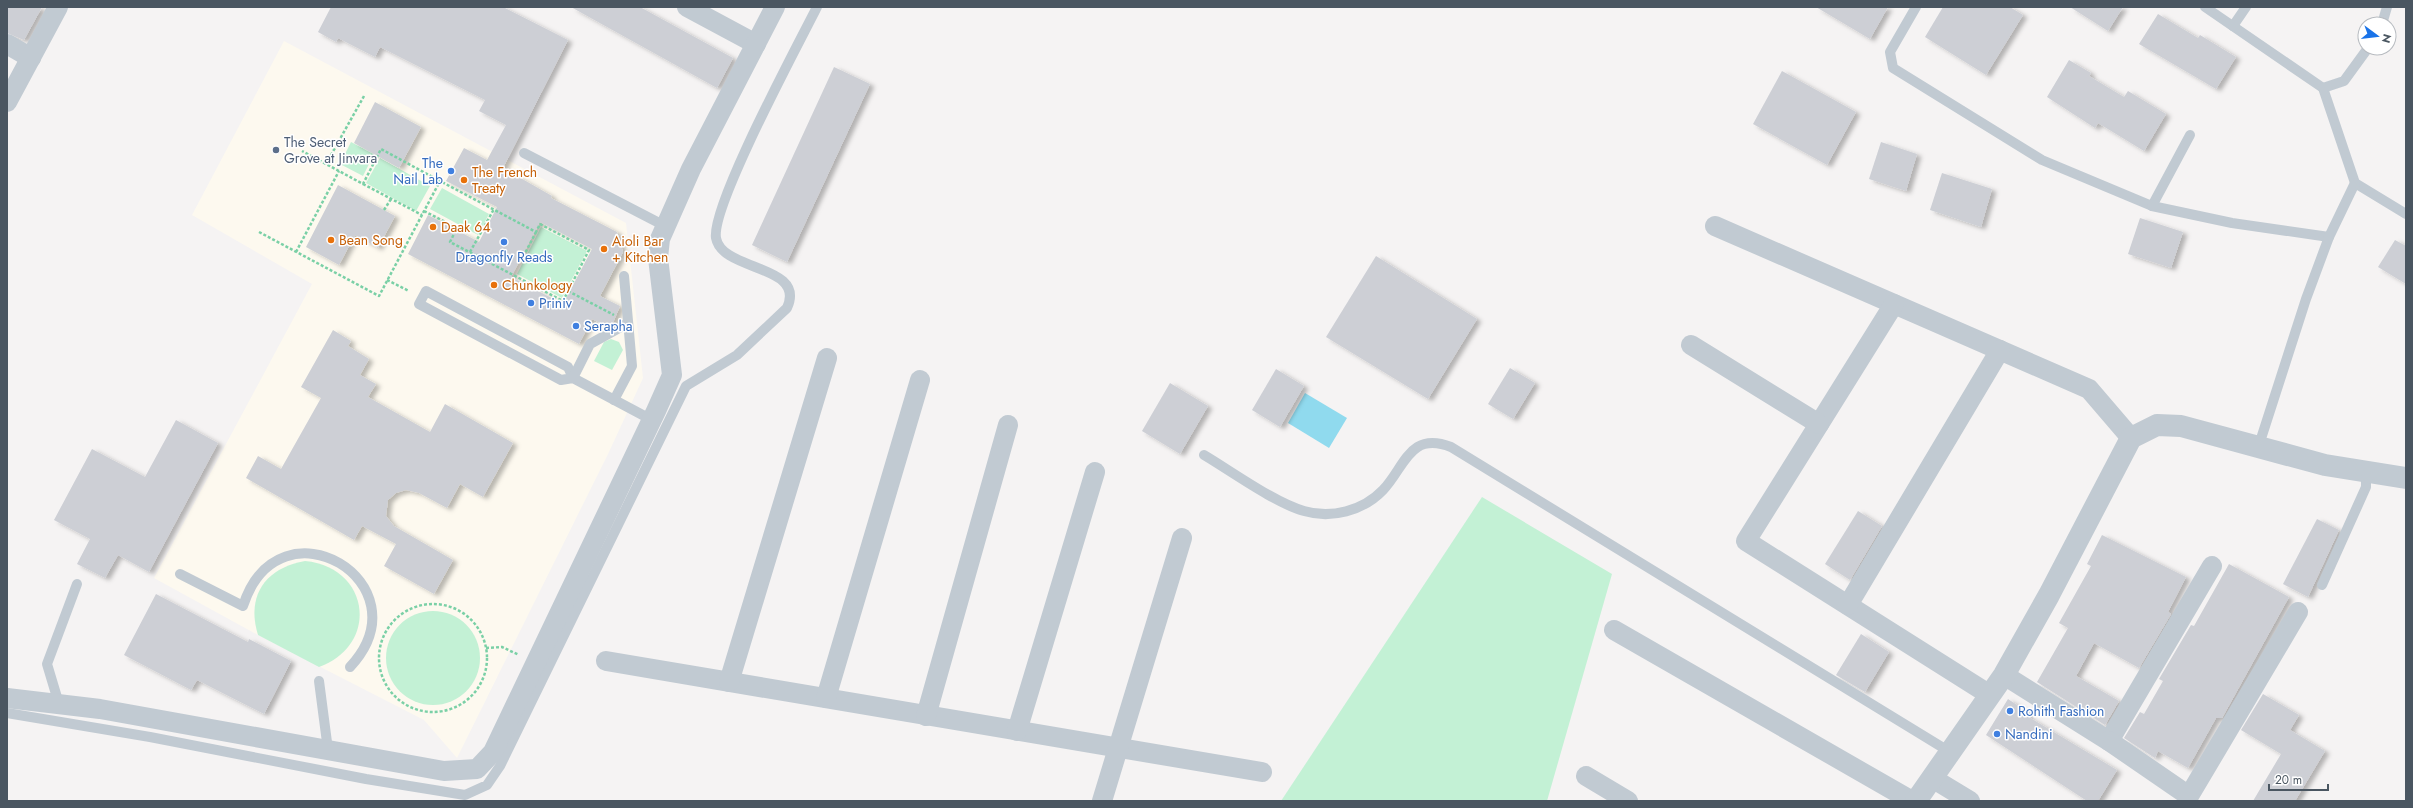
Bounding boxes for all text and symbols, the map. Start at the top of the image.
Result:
north arrow [2357,16,2397,56]
text: N [2378,32,2396,45]
place label: The Secret Grove at Jinvara [284,132,377,168]
marker: The Secret Grove at Jinvara [271,145,281,155]
place label: The Nail Lab [393,153,443,189]
place label: The French Treaty [472,162,537,198]
marker: The Nail Lab [446,166,456,176]
marker: The French Treaty [459,175,469,185]
place label: Daak 64 [441,217,491,237]
marker: Daak 64 [428,222,438,232]
place label: Bean Song [339,230,403,250]
place label: Aioli Bar + Kitchen [612,231,668,267]
marker: Bean Song [326,235,336,245]
marker: Dragonfly Reads [499,237,509,247]
marker: Aioli Bar + Kitchen [599,244,609,254]
place label: Dragonfly Reads [455,247,553,267]
place label: Chunkology [502,275,573,295]
marker: Chunkology [489,280,499,290]
place label: Priniv [539,293,573,313]
marker: Priniv [526,298,536,308]
place label: Serapha [584,316,632,336]
marker: Serapha [571,321,581,331]
place label: Rohith Fashion [2018,701,2104,721]
marker: Rohith Fashion [2005,706,2015,716]
place label: Nandini [2005,724,2053,744]
marker: Nandini [1992,729,2002,739]
scale bar [2269,766,2328,792]
text: 20 m [2275,771,2302,789]

